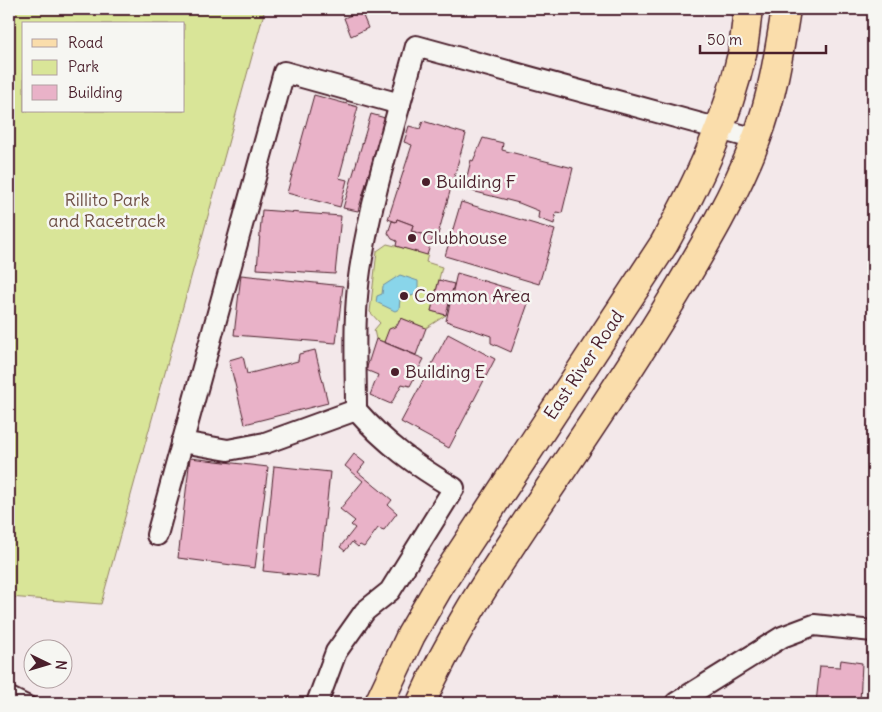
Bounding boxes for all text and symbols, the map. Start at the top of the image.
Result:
legend [22,22,185,112]
scale bar [700,22,826,54]
text: 50 m [707,30,742,49]
text: Road [68,33,103,52]
text: Park [68,57,99,76]
text: Building [68,83,123,102]
place label: Building F [436,170,516,193]
marker: Building F [420,176,432,188]
park label: Rillito Park and Racetrack [48,188,166,232]
place label: Clubhouse [422,226,507,249]
marker: Clubhouse [406,232,418,244]
place label: Common Area [414,284,531,307]
marker: Common Area [398,290,410,302]
street label: East River Road [539,305,629,424]
place label: Building E [405,360,485,383]
marker: Building E [389,366,401,378]
north arrow [22,640,72,690]
text: N [52,660,70,671]

